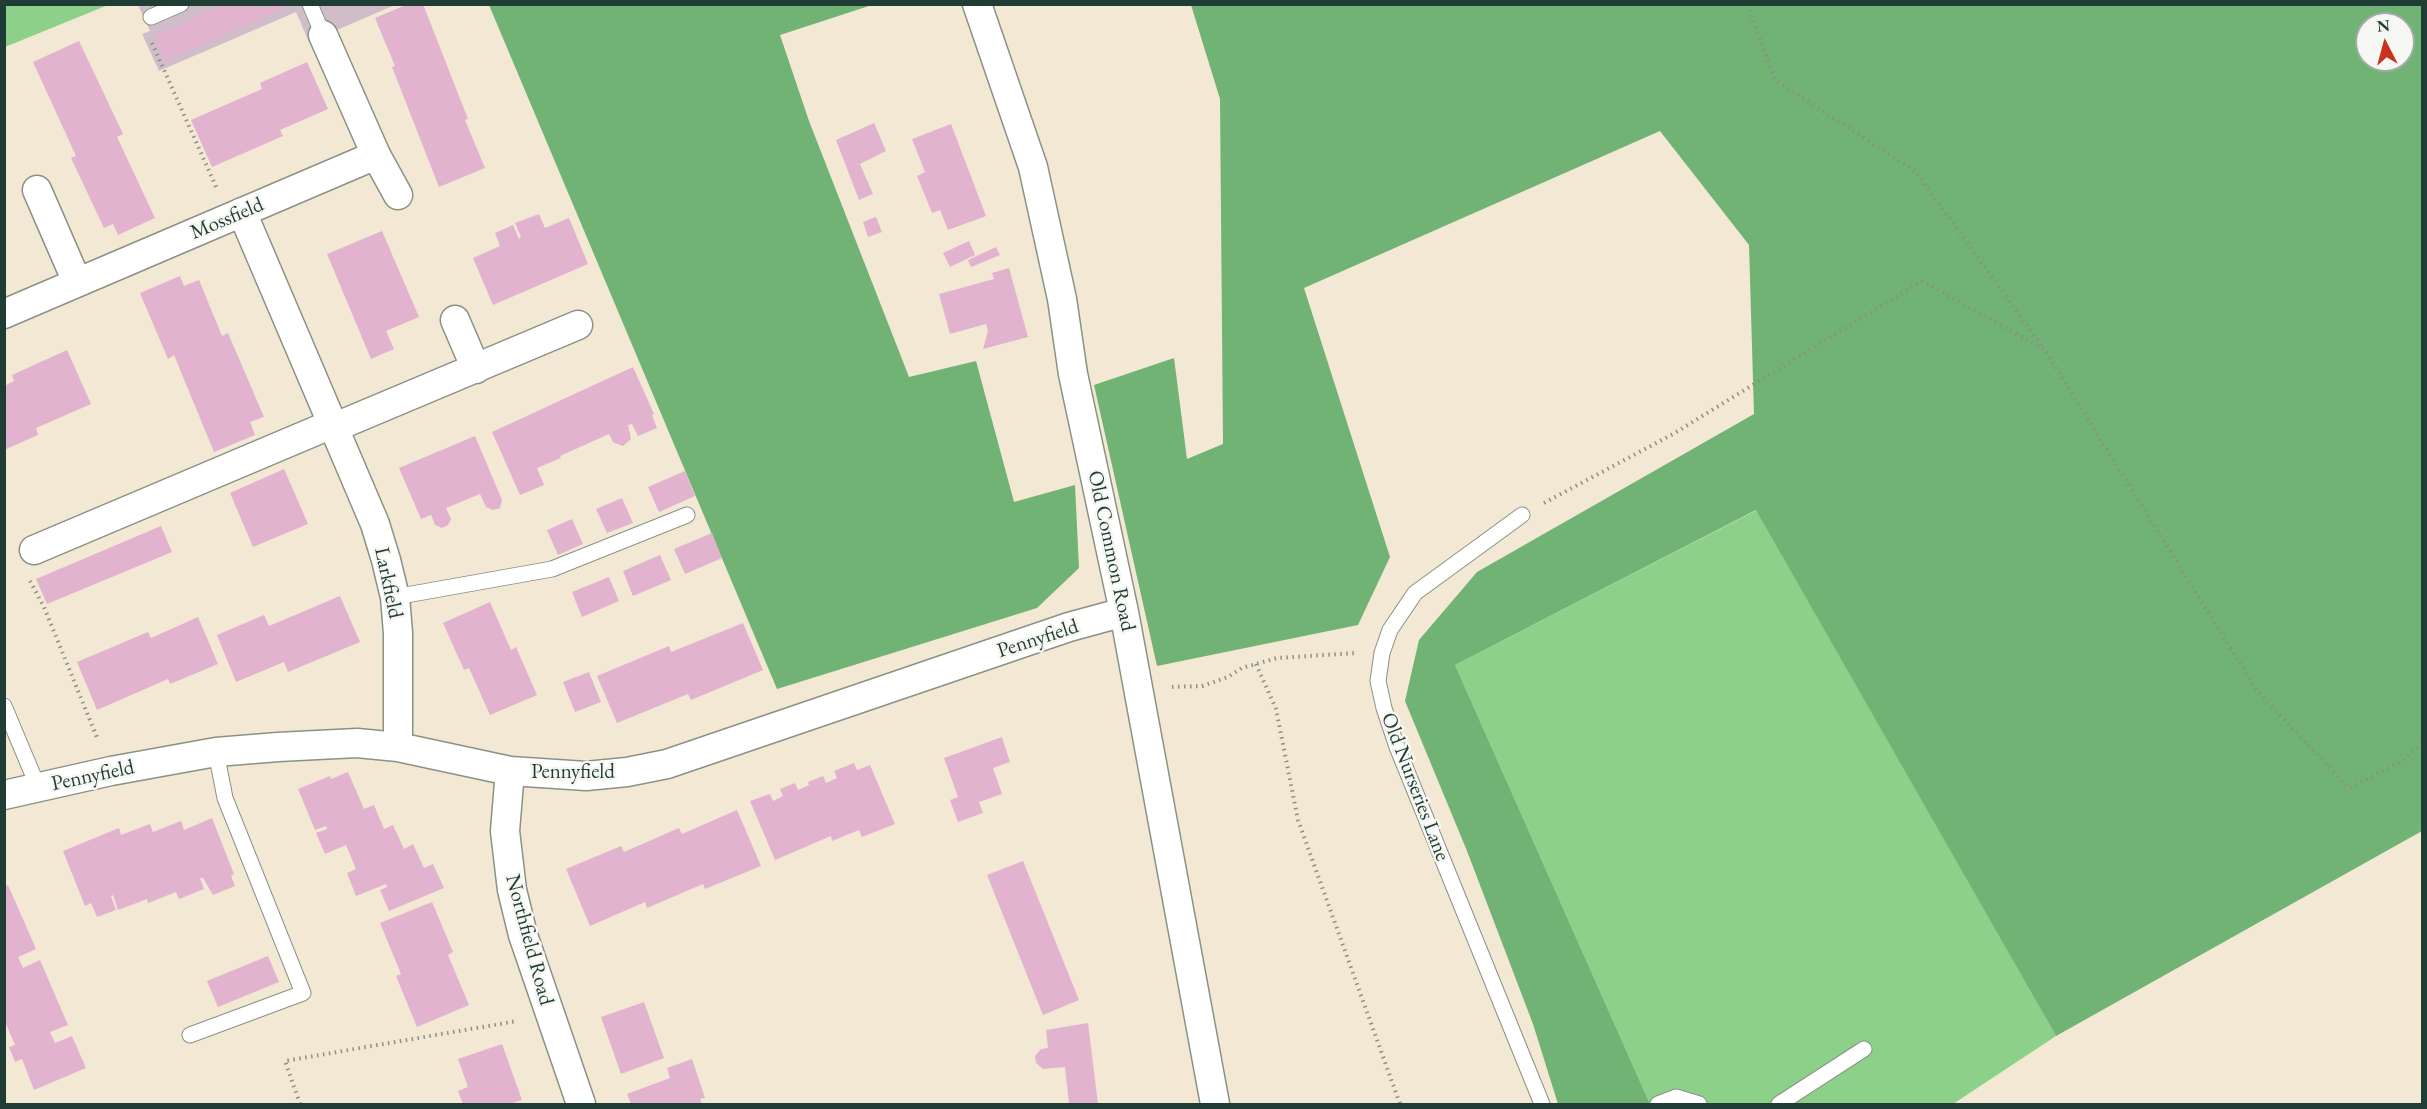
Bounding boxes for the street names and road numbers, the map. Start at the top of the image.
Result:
street label: Mossfield [187,192,267,246]
street label: Old Common Road [1082,468,1140,634]
street label: Larkfield [368,545,408,621]
street label: Pennyfield [994,614,1082,664]
street label: Old Nurseries Lane [1375,709,1455,865]
street label: Pennyfield [49,755,137,797]
street label: Pennyfield [531,759,615,785]
street label: Northfield Road [499,872,559,1008]

